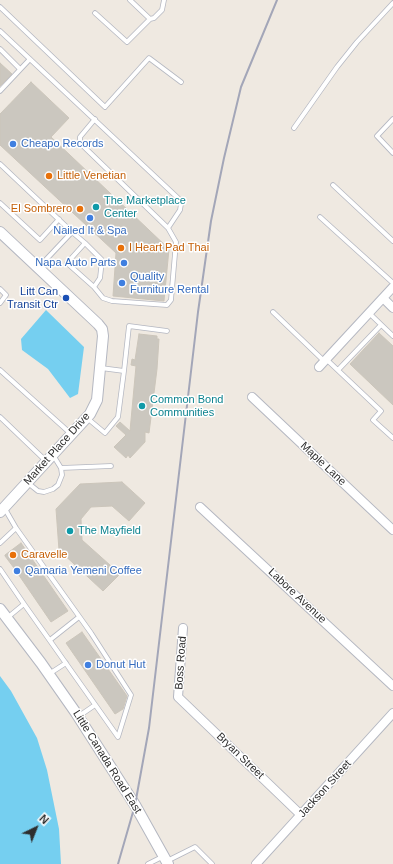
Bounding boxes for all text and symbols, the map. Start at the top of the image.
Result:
place label: Cheapo Records [21,137,104,151]
marker: Cheapo Records [8,139,18,149]
place label: Little Venetian [57,169,126,183]
marker: Little Venetian [44,171,54,181]
place label: The Marketplace Center [104,194,186,220]
place label: El Sombrero [11,202,72,216]
marker: The Marketplace Center [91,202,101,212]
marker: El Sombrero [75,204,85,214]
marker: Nailed It & Spa [85,213,95,223]
place label: Nailed It & Spa [53,224,127,238]
place label: I Heart Pad Thai [129,241,209,255]
marker: I Heart Pad Thai [116,243,126,253]
place label: Napa Auto Parts [35,256,116,270]
marker: Napa Auto Parts [119,258,129,268]
place label: Quality Furniture Rental [130,270,209,296]
marker: Quality Furniture Rental [117,278,127,288]
place label: Litt Can Transit Ctr [7,285,58,311]
marker: Litt Can Transit Ctr [61,293,71,303]
place label: Common Bond Communities [150,393,223,419]
marker: Common Bond Communities [137,401,147,411]
street label: Market Place Drive [21,410,93,488]
street label: Maple Lane [297,440,349,488]
place label: The Mayfield [78,524,141,538]
marker: The Mayfield [65,526,75,536]
place label: Caravelle [21,548,67,562]
marker: Caravelle [8,550,18,560]
place label: Qamaria Yemeni Coffee [25,564,142,578]
marker: Qamaria Yemeni Coffee [12,566,22,576]
street label: Labore Avenue [265,566,329,626]
street label: Boss Road [173,636,189,690]
place label: Donut Hut [96,658,146,672]
marker: Donut Hut [83,660,93,670]
street label: Little Canada Road East [70,708,144,816]
street label: Bryan Street [213,730,267,782]
street label: Jackson Street [296,758,354,820]
north arrow [16,808,56,848]
text: N [37,812,51,826]

